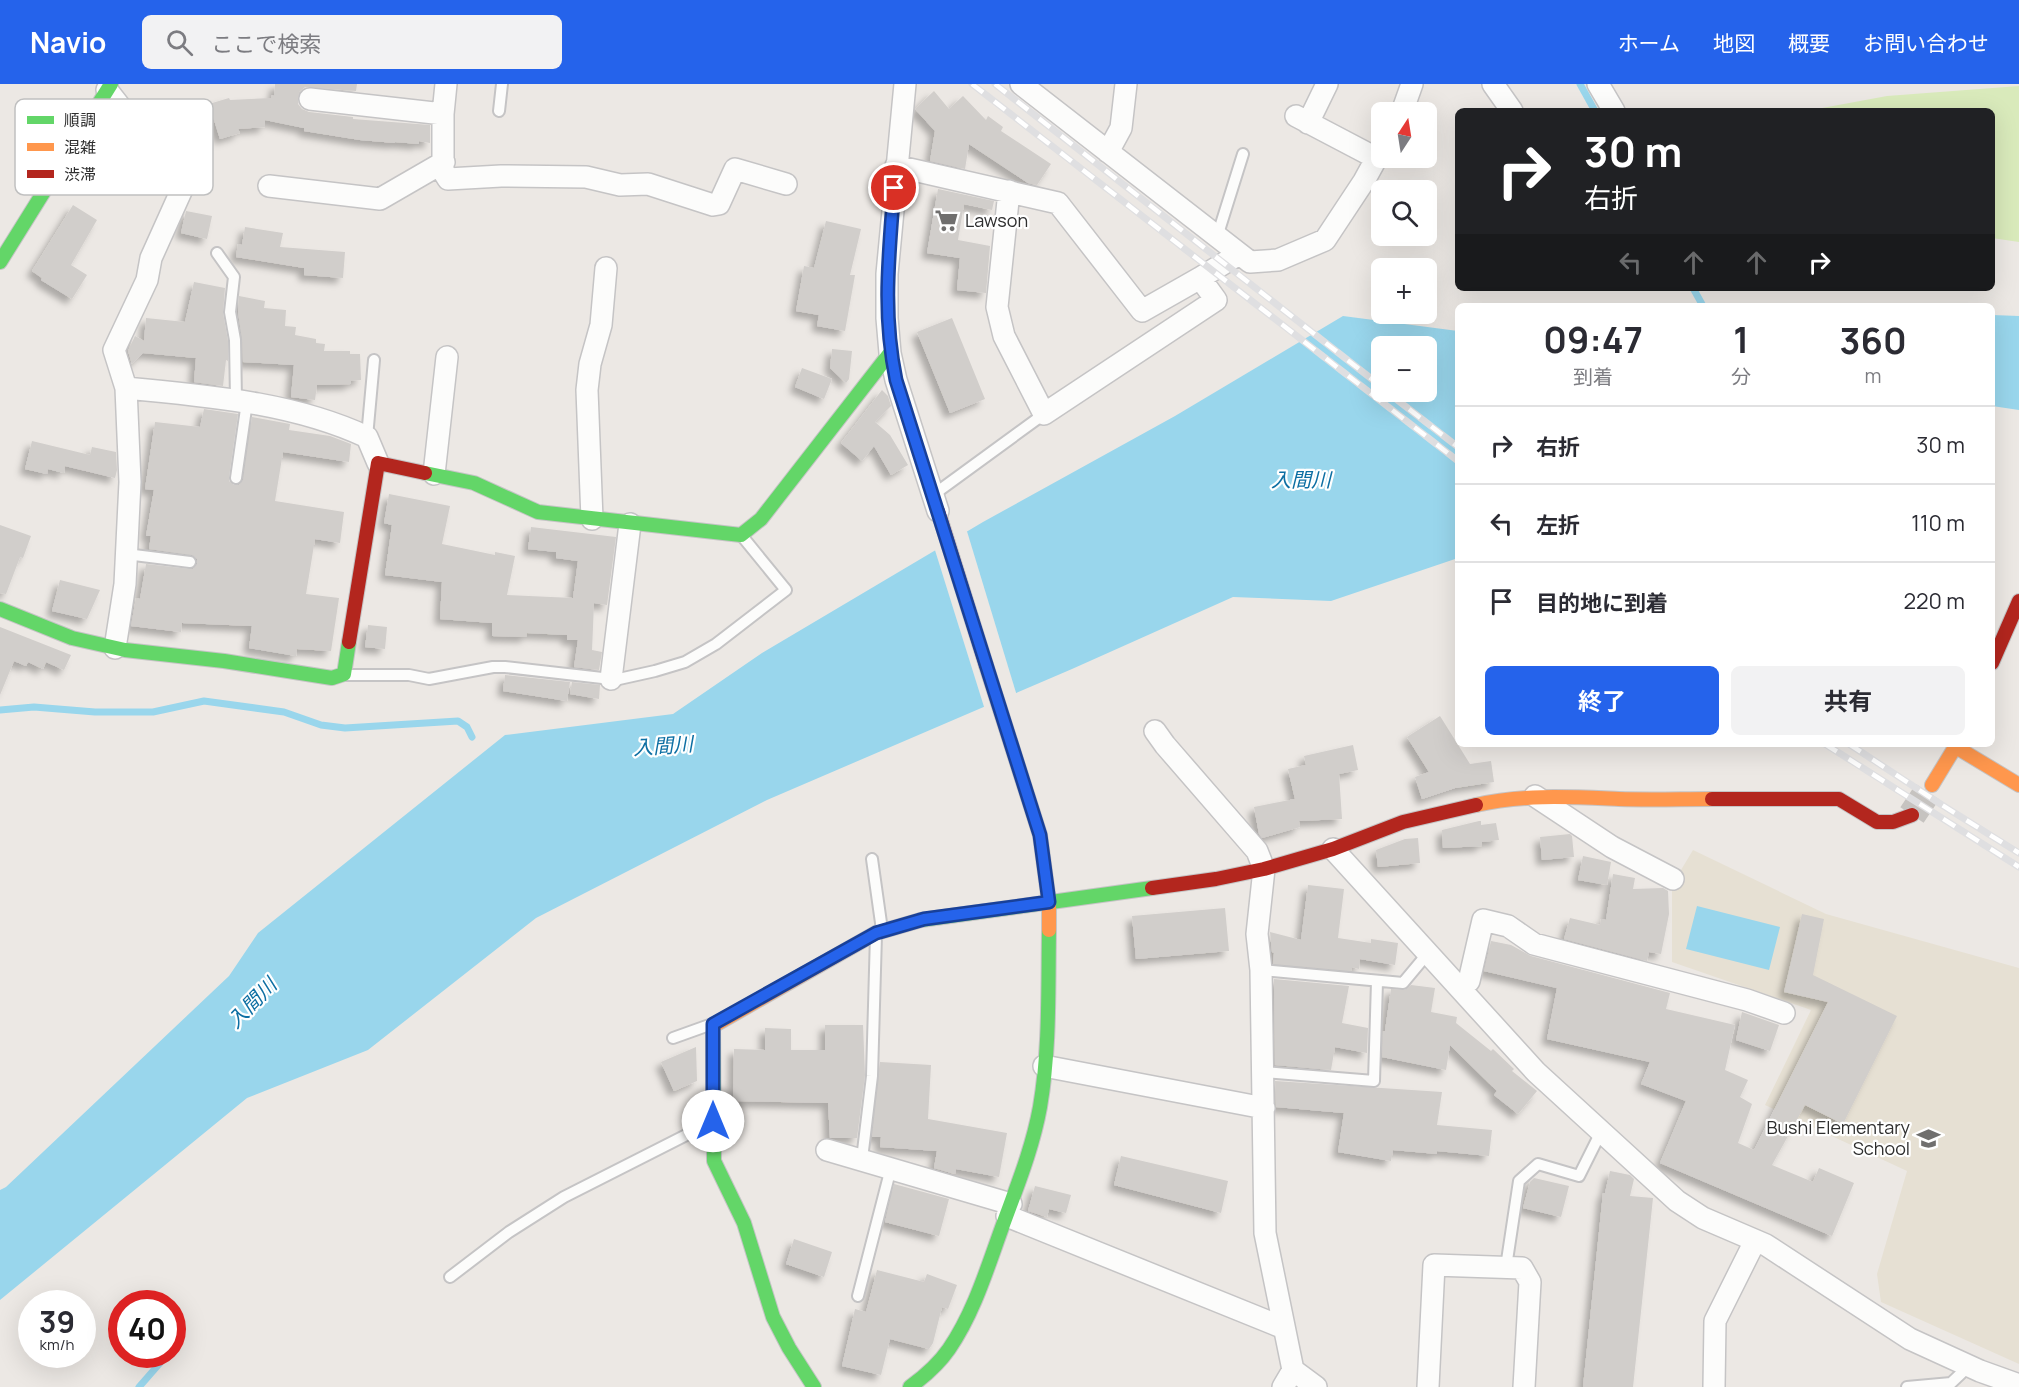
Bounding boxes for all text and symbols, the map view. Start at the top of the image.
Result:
search box [142,15,562,69]
text: Navio [30,23,106,61]
icon: search [163,26,196,59]
text: ここで検索 [211,29,321,59]
text: ホーム [1618,29,1680,57]
text: 地図 [1713,29,1755,57]
text: 概要 [1788,29,1830,57]
text: お問い合わせ [1863,29,1989,57]
legend [15,99,213,195]
north arrow [1371,102,1437,168]
map controls [1371,102,1437,402]
text: 順調 [64,109,96,131]
text: 30 m [1584,122,1682,180]
icon: right [1485,132,1563,210]
text: 混雑 [64,136,96,158]
pin [868,162,919,213]
text: 渋滞 [64,163,96,185]
icon: arrive [877,171,910,204]
text: 右折 [1584,179,1638,216]
button: search [1371,180,1437,246]
supermarket icon: Lawson [934,208,960,234]
place label: Lawson [965,208,1028,232]
icon: left [1614,246,1647,279]
icon: ahead [1677,246,1710,279]
icon: ahead [1740,246,1773,279]
icon: right [1803,246,1836,279]
button: + [1371,258,1437,324]
text: 09:47 [1543,315,1643,364]
text: 1 [1733,315,1749,364]
text: 360 [1840,316,1907,365]
button: − [1371,336,1437,402]
text: m [1865,362,1882,389]
text: 到着 [1573,363,1613,390]
text: 分 [1731,363,1751,390]
icon: right [1485,429,1518,462]
text: 30 m [1916,430,1965,460]
text: 右折 [1536,432,1580,462]
water label: 入間川 [1271,466,1333,493]
icon: left [1485,507,1518,540]
text: 110 m [1911,508,1965,538]
text: 左折 [1536,510,1580,540]
icon: arrive [1485,585,1518,618]
text: 220 m [1903,586,1965,616]
text: 目的地に到着 [1536,588,1668,618]
button: 終了 [1485,666,1719,735]
button: 共有 [1731,666,1965,735]
water label: 入間川 [632,730,696,761]
water label: 入間川 [221,970,284,1034]
position arrow [681,1089,745,1153]
place label: Bushi Elementary School [1766,1115,1911,1160]
school or university icon: Bushi Elementary School [1915,1125,1941,1151]
speed limit sign: 40 [108,1290,186,1368]
text: 39 [39,1301,75,1342]
text: km/h [40,1334,74,1355]

